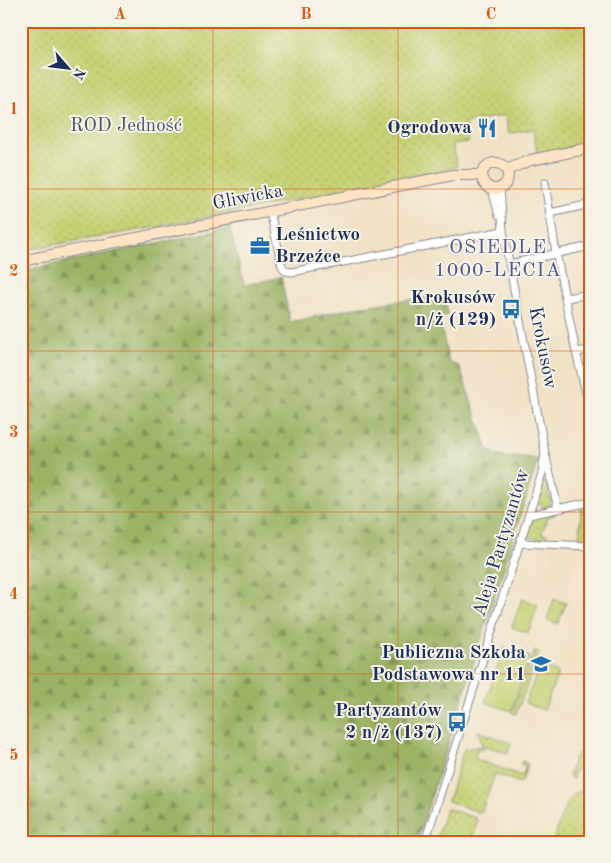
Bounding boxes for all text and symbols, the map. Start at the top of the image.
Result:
text: A [114,7,126,23]
text: B [300,7,312,23]
text: C [486,7,496,23]
north arrow [42,42,92,92]
text: N [70,66,87,82]
text: 1 [9,102,19,118]
park label: ROD Jedność [70,117,182,136]
restaurant icon: Ogrodowa [476,117,498,139]
place label: Ogrodowa [387,119,472,138]
street label: Gliwicka [211,182,285,214]
place label: Leśnictwo Brzeźce [275,226,360,267]
office icon: Leśnictwo Brzeźce [249,235,271,257]
district label: OSIEDLE 1000-LECIA [434,238,562,281]
text: 2 [9,264,19,280]
place label: Krokusów n/ż (129) [410,289,496,330]
bus stop icon: Krokusów n/ż (129) [500,298,522,320]
street label: Krokusów [525,305,559,391]
text: 3 [9,425,19,441]
street label: Aleja Partyzantów [470,467,534,619]
text: 4 [9,587,19,603]
place label: Publiczna Szkoła Podstawowa nr 11 [372,644,526,685]
school or university icon: Publiczna Szkoła Podstawowa nr 11 [530,653,552,675]
place label: Partyzantów 2 n/ż (137) [335,702,442,743]
bus stop icon: Partyzantów 2 n/ż (137) [446,711,468,733]
text: 5 [9,748,19,764]

